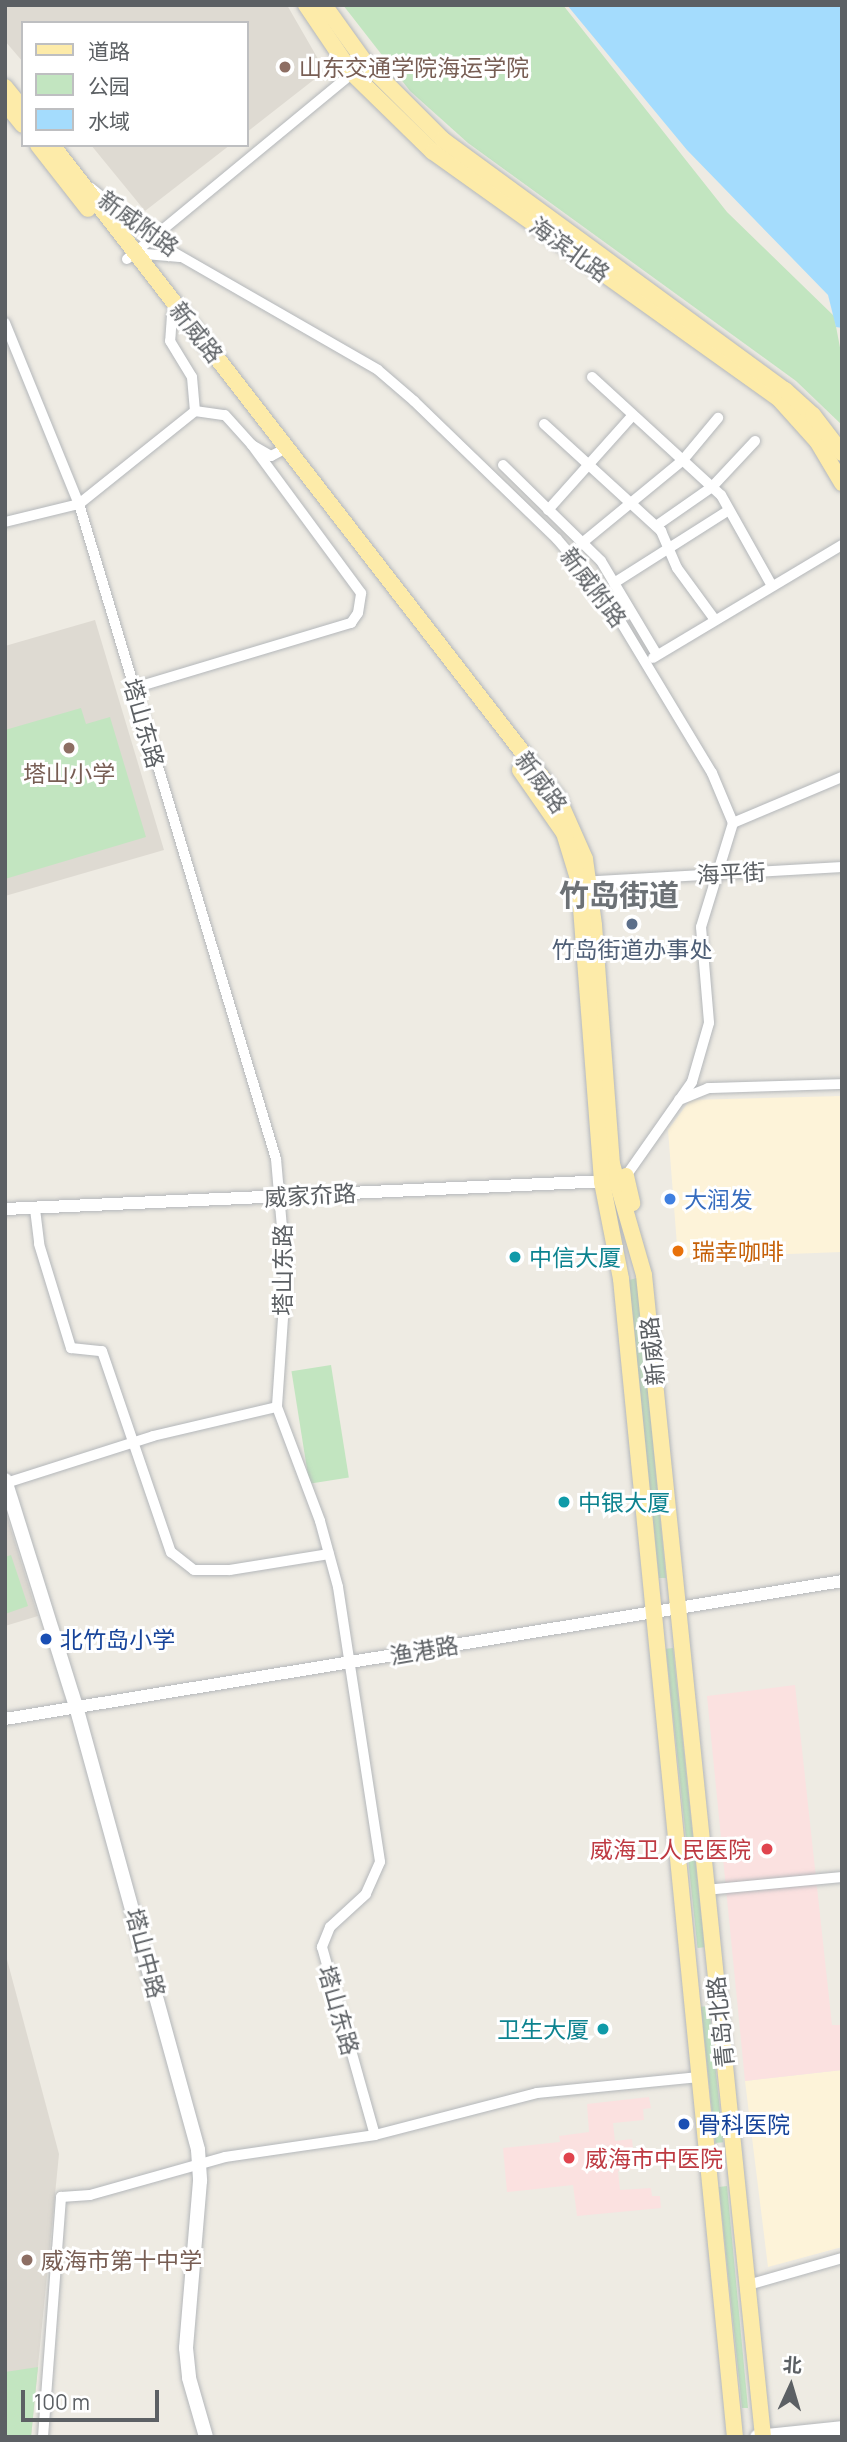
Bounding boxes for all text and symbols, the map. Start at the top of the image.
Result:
legend [21,21,248,147]
text: 道路 [88,37,130,65]
place label: 山东交通学院海运学院 [299,53,529,81]
marker: 山东交通学院海运学院 [277,59,293,75]
text: 公园 [88,72,130,100]
text: 水域 [88,107,130,135]
street label: 新威附路 [94,185,184,261]
street label: 海滨北路 [525,211,615,287]
street label: 新威路 [165,296,229,368]
street label: 新威附路 [555,542,633,632]
street label: 塔山东路 [118,675,170,771]
marker: 塔山小学 [61,740,77,756]
street label: 新威路 [511,746,573,818]
place label: 塔山小学 [23,759,115,787]
street label: 海平街 [696,857,766,889]
district label: 竹岛街道 [559,877,679,913]
marker: 竹岛街道办事处 [624,916,640,932]
place label: 竹岛街道办事处 [552,935,712,963]
street label: 威家夼路 [263,1179,357,1211]
place label: 大润发 [684,1185,753,1213]
marker: 大润发 [662,1191,678,1207]
street label: 塔山东路 [268,1224,296,1316]
place label: 瑞幸咖啡 [692,1237,784,1265]
place label: 中信大厦 [529,1243,621,1271]
marker: 瑞幸咖啡 [670,1243,686,1259]
marker: 中信大厦 [507,1249,523,1265]
street label: 新威路 [635,1315,669,1387]
place label: 中银大厦 [578,1488,670,1516]
marker: 中银大厦 [556,1494,572,1510]
place label: 北竹岛小学 [60,1625,175,1653]
street label: 渔港路 [388,1630,460,1670]
marker: 北竹岛小学 [38,1631,54,1647]
place label: 威海卫人民医院 [590,1835,751,1863]
marker: 威海卫人民医院 [757,1839,777,1859]
street label: 塔山中路 [121,1905,171,2001]
street label: 塔山东路 [313,1962,365,2058]
street label: 青岛北路 [701,1975,739,2069]
place label: 卫生大厦 [497,2015,589,2043]
marker: 卫生大厦 [595,2021,611,2037]
place label: 骨科医院 [698,2110,790,2138]
marker: 骨科医院 [676,2116,692,2132]
place label: 威海市中医院 [585,2144,723,2172]
marker: 威海市中医院 [559,2148,579,2168]
place label: 威海市第十中学 [41,2246,202,2274]
marker: 威海市第十中学 [19,2252,35,2268]
north arrow [756,2351,826,2421]
text: 北 [782,2351,803,2379]
scale bar [24,2376,163,2420]
text: 100 m [34,2388,90,2416]

